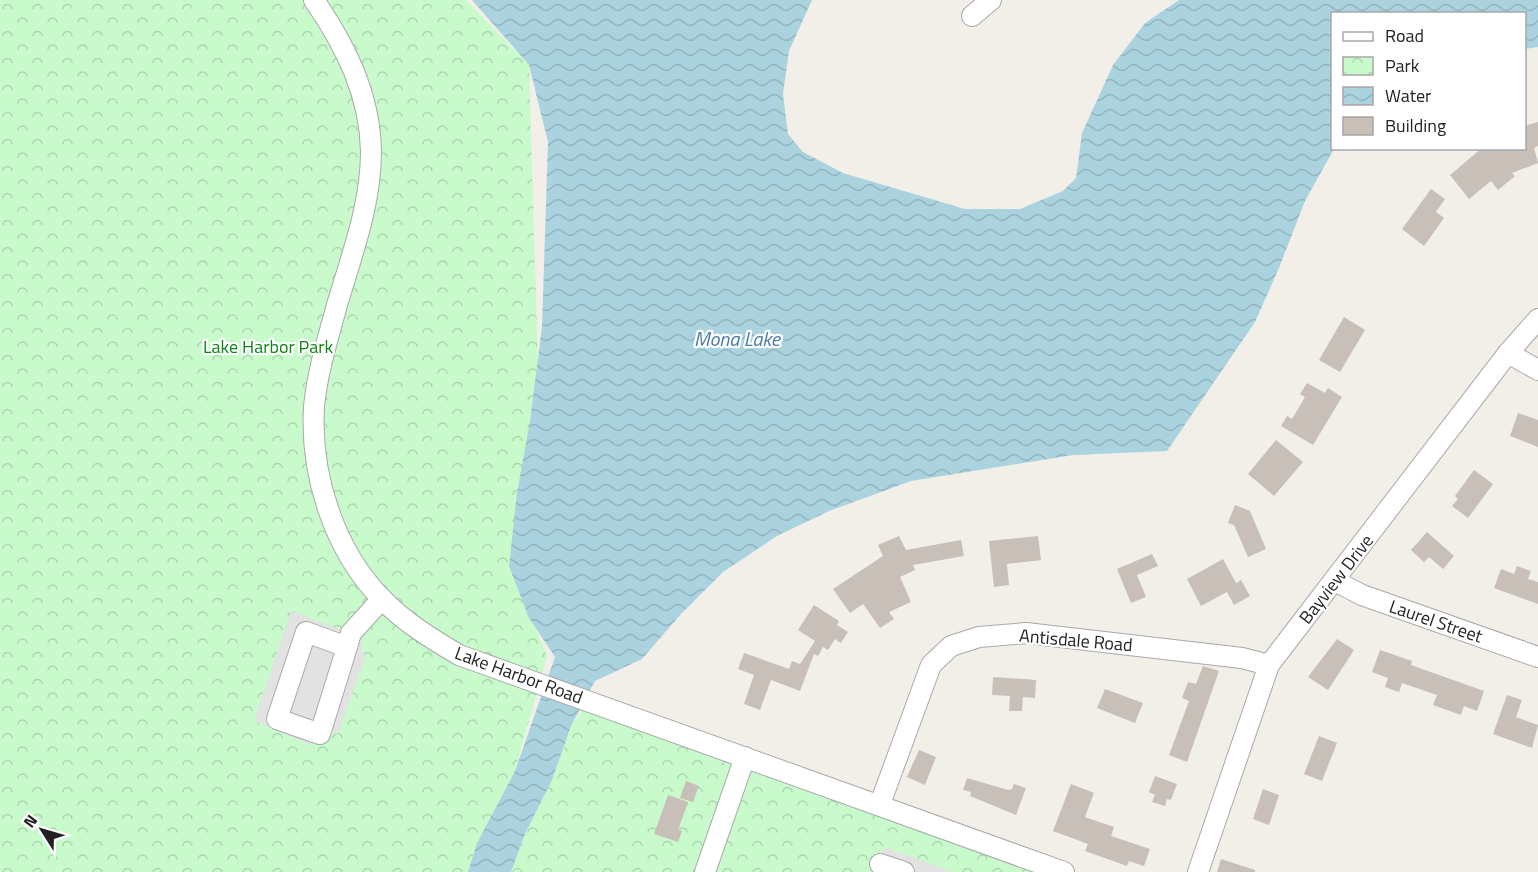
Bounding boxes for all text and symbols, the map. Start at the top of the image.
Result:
legend [1331,12,1526,150]
text: Road [1385,22,1424,49]
text: Park [1385,52,1420,79]
text: Water [1385,82,1431,109]
text: Building [1385,112,1446,139]
water label: Mona Lake [694,323,782,354]
park label: Lake Harbor Park [203,333,333,360]
street label: Bayview Drive [1292,528,1380,630]
street label: Laurel Street [1386,592,1487,650]
street label: Antisdale Road [1018,622,1134,658]
street label: Lake Harbor Road [451,639,587,711]
north arrow [12,800,72,860]
text: N [17,809,43,833]

